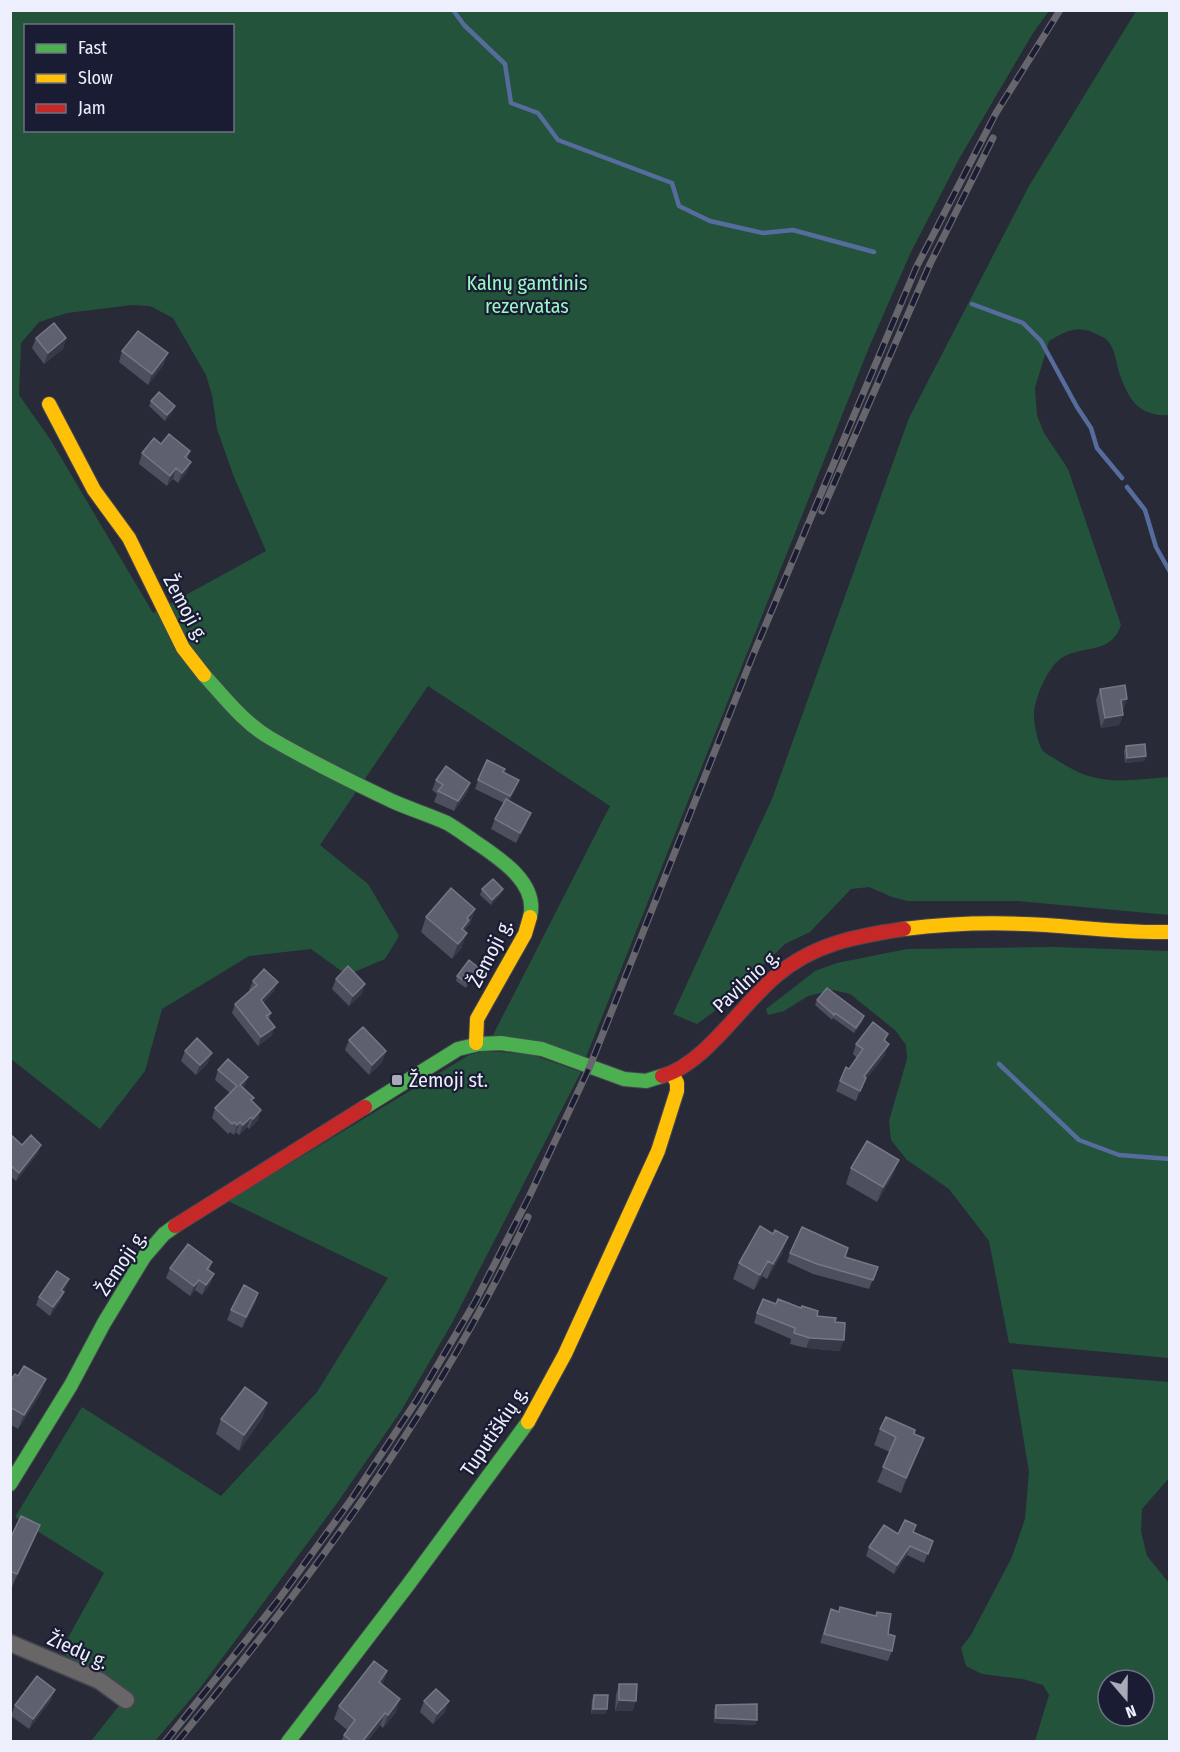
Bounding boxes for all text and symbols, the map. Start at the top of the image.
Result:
legend [24,24,234,132]
text: Fast [78,37,107,59]
text: Slow [78,67,113,89]
text: Jam [78,97,106,119]
park label: Kalnų gamtinis rezervatas [467,271,587,318]
street label: Žemoji g. [158,570,214,646]
street label: Žemoji g. [463,915,517,991]
street label: Pavilnio g. [708,944,784,1018]
place label: Žemoji st. [409,1068,488,1092]
marker: Žemoji st. [390,1073,404,1087]
street label: Žemoji g. [91,1226,151,1300]
street label: Tuputiškių g. [455,1381,533,1481]
street label: Žiedų g. [44,1626,112,1674]
north arrow [1096,1668,1156,1728]
text: N [1123,1701,1139,1722]

